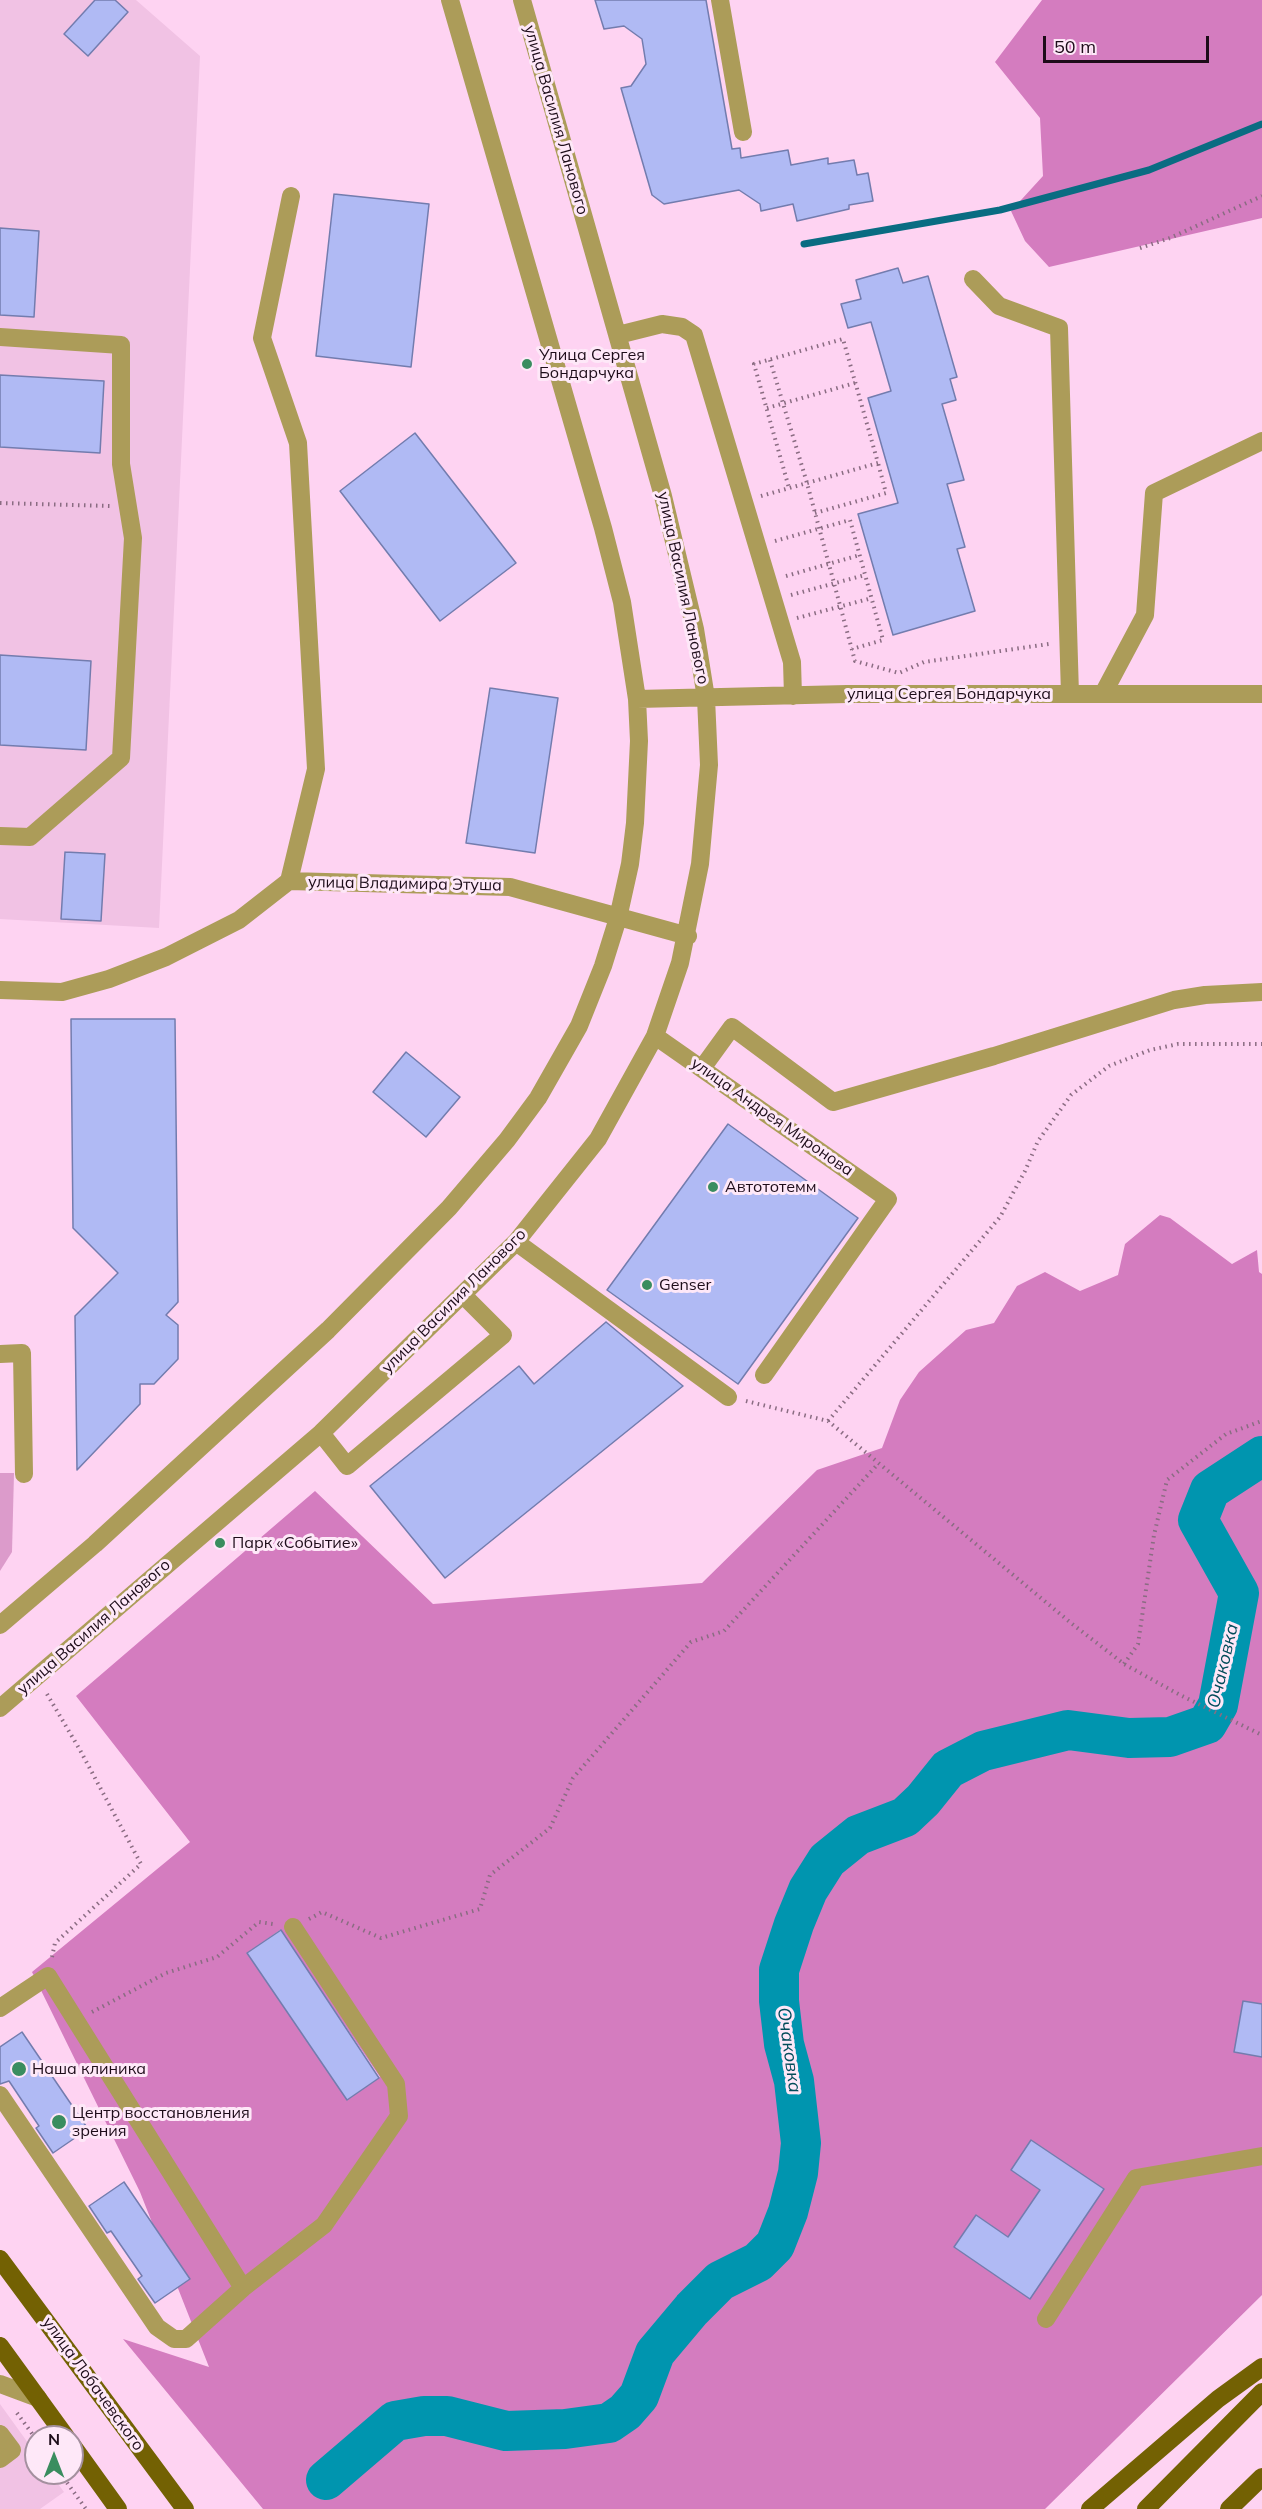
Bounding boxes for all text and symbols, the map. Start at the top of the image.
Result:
street label: улица Василия Ланового [520,23,592,217]
scale bar [1046,24,1212,62]
text: 50 m [1054,35,1096,58]
place label: Улица Сергея Бондарчука [539,345,645,383]
marker: Улица Сергея Бондарчука [520,357,534,371]
street label: улица Василия Ланового [653,490,713,686]
street label: улица Сергея Бондарчука [847,684,1051,704]
street label: улица Владимира Этуша [308,873,502,895]
street label: улица Андрея Миронова [687,1054,857,1180]
place label: Автототемм [725,1177,817,1197]
marker: Автототемм [706,1180,720,1194]
street label: улица Василия Ланового [378,1225,530,1377]
place label: Genser [659,1275,711,1295]
marker: Genser [640,1278,654,1292]
place label: Парк «Событие» [232,1533,358,1553]
marker: Парк «Событие» [213,1536,227,1550]
street label: улица Василия Ланового [14,1555,174,1699]
water label: Очаковка [1203,1622,1243,1710]
water label: Очаковка [772,2006,806,2094]
place label: Наша клиника [32,2059,146,2079]
marker: Наша клиника [10,2060,28,2078]
place label: Центр восстановления зрения [72,2103,250,2141]
marker: Центр восстановления зрения [50,2113,68,2131]
street label: улица Лобачевского [38,2313,148,2455]
north arrow [24,2425,84,2485]
text: N [48,2429,60,2449]

